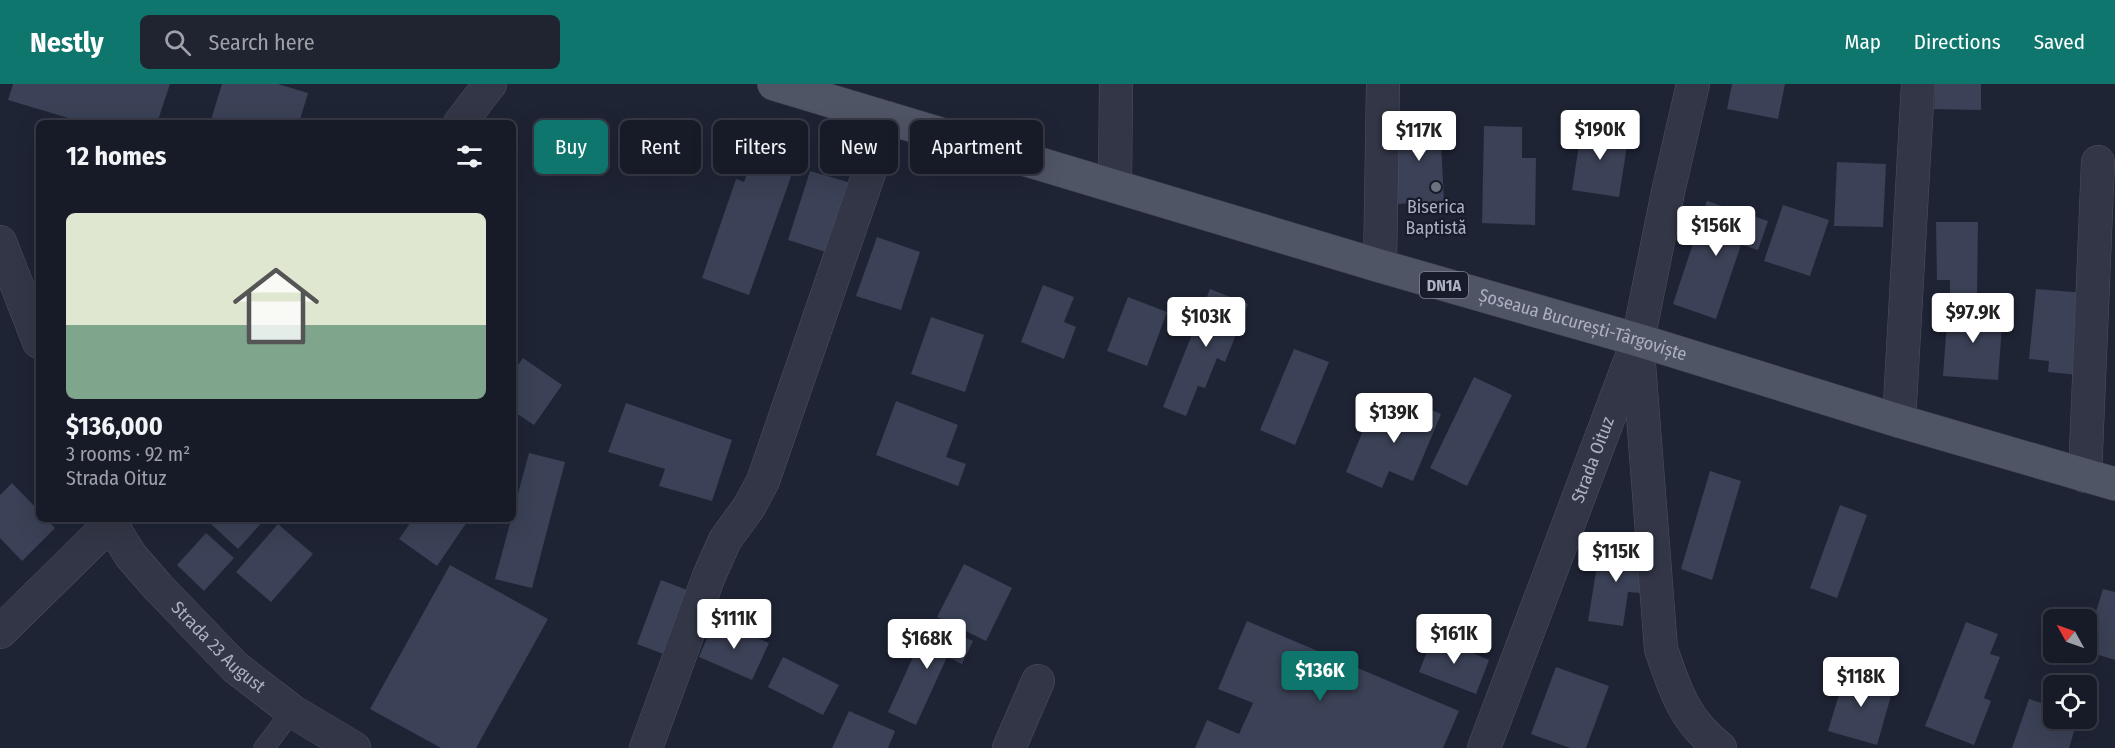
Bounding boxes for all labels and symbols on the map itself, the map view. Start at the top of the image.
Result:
pin: $190K [1558,110,1642,161]
pin: $117K [1377,111,1461,162]
marker: Biserica Baptistă [1429,180,1443,194]
place label: Biserica Baptistă [1406,196,1467,239]
pin: $156K [1674,206,1758,257]
road number: DN1A [1420,272,1468,298]
street label: Șoseaua București-Târgoviște [1476,284,1690,366]
pin: $97.9K [1924,293,2022,344]
pin: $103K [1164,297,1248,348]
pin: $139K [1352,393,1436,444]
street label: Strada Oituz [1567,414,1619,506]
pin: $115K [1574,532,1658,583]
street label: Strada 23 August [167,597,270,698]
pin: $111K [692,599,776,650]
north arrow [2043,609,2097,663]
pin: $161K [1412,614,1496,665]
pin: $168K [885,619,969,670]
pin: $136K [1278,651,1362,702]
pin: $118K [1819,657,1903,708]

